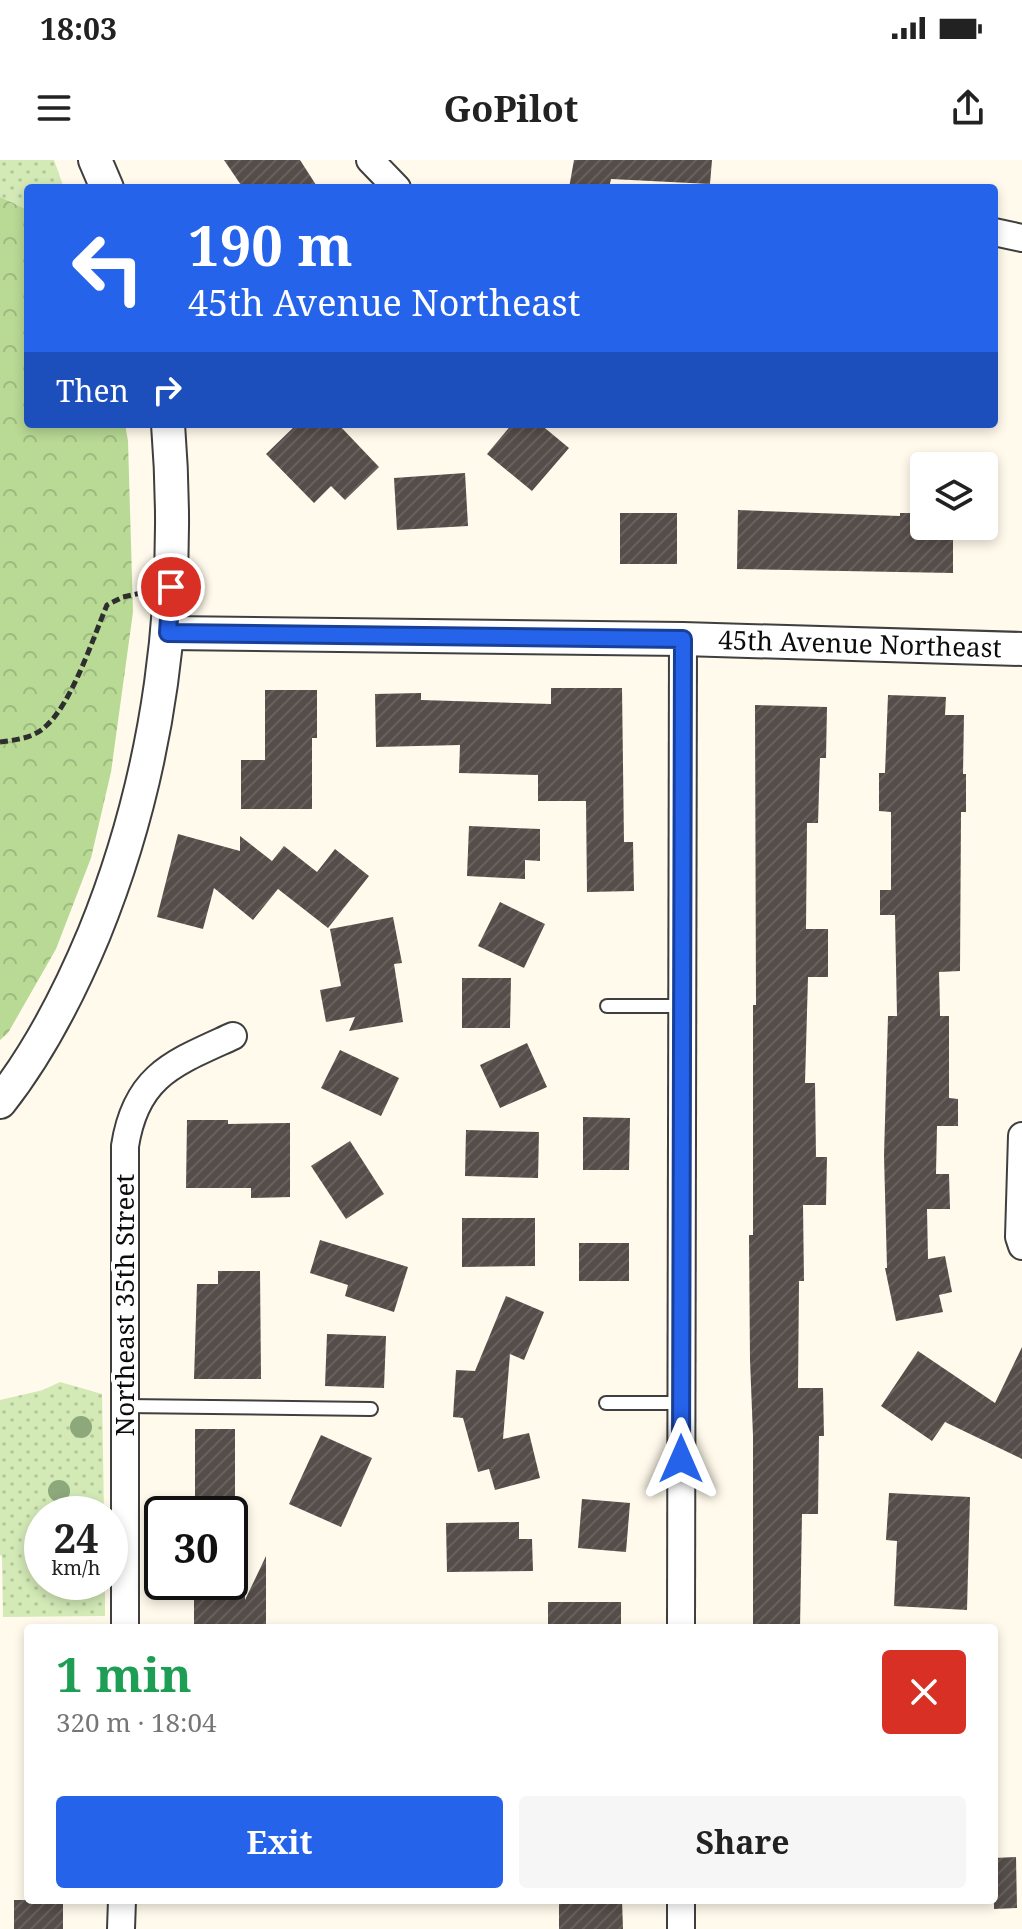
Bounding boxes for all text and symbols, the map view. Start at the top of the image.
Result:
text: 18:03 [40,8,117,49]
text: GoPilot [444,84,578,133]
icon: menu [32,86,76,130]
icon: share [946,86,990,130]
text: 190 m [188,206,353,282]
icon: left [56,216,160,320]
text: 45th Avenue Northeast [188,278,580,327]
icon: right [145,368,189,412]
text: Then [56,370,129,411]
map controls [910,452,998,540]
button: layers [910,452,998,540]
pin [137,553,205,621]
icon: arrive [149,565,193,609]
street label: 45th Avenue Northeast [718,621,1002,665]
street label: Northeast 35th Street [106,1174,142,1436]
position arrow [639,1417,723,1501]
speed limit sign: 30 [144,1496,248,1600]
text: 24 [53,1510,99,1565]
text: km/h [51,1554,101,1581]
text: 1 min [56,1641,192,1706]
button: close [882,1650,966,1734]
text: 320 m · 18:04 [56,1704,217,1740]
button: Exit [56,1796,503,1888]
button: Share [519,1796,966,1888]

